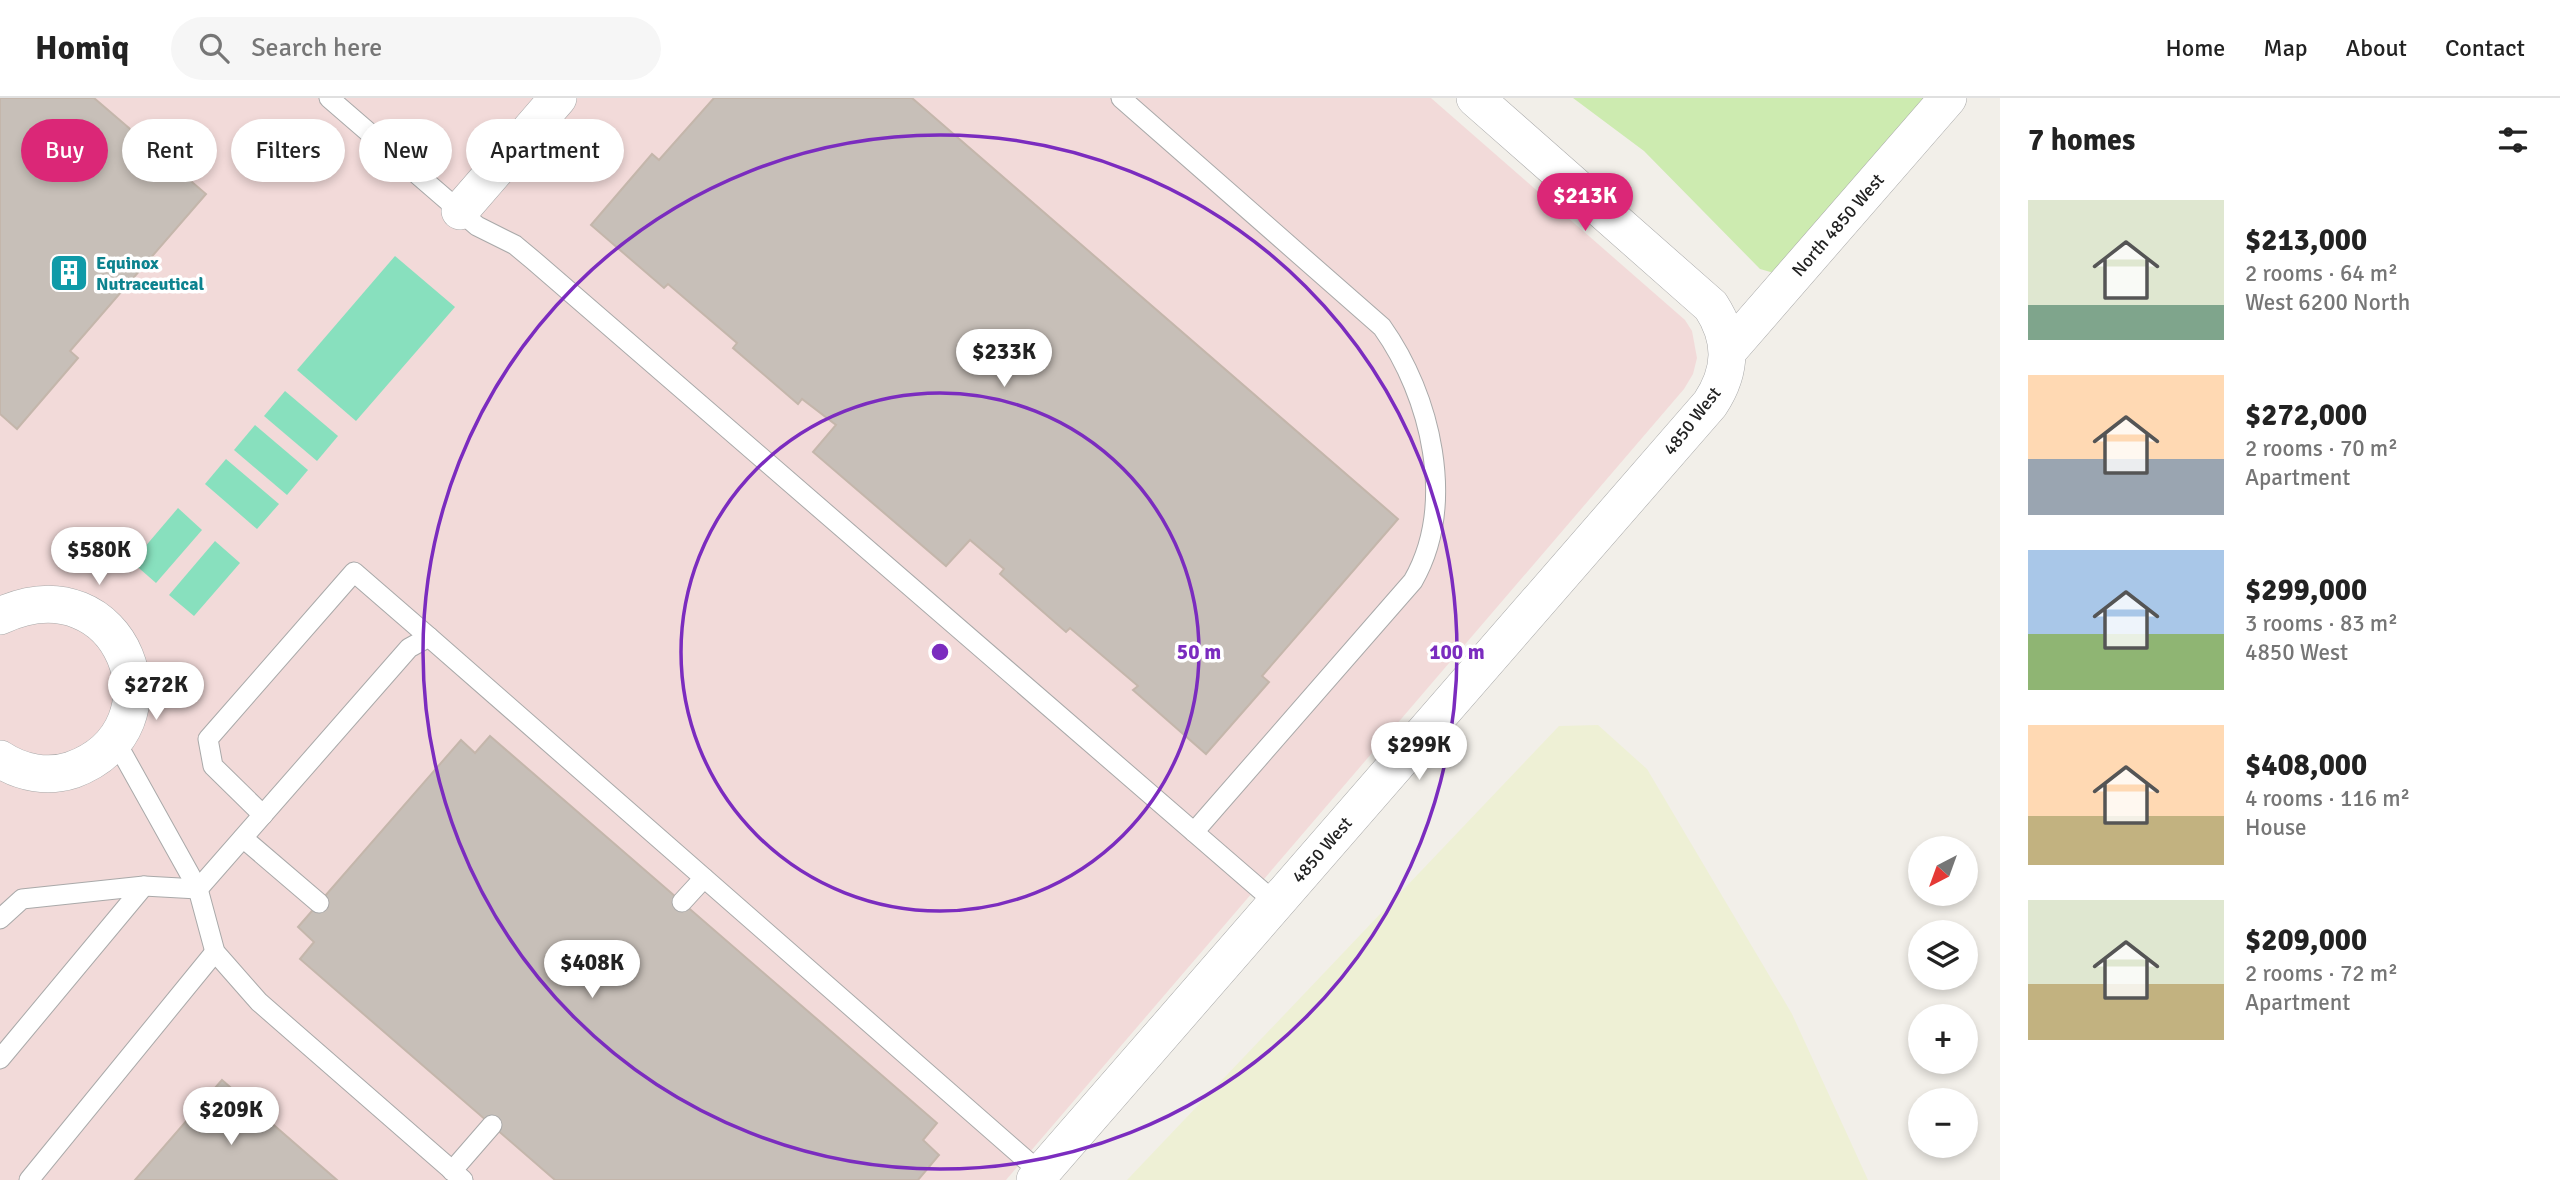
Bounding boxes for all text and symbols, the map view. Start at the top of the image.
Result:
search box [171,17,661,80]
text: Homiq [35,28,129,69]
icon: search [195,29,233,67]
text: Search here [251,32,382,64]
text: Home [2165,33,2225,63]
text: Map [2263,33,2308,63]
text: About [2346,33,2407,63]
text: Contact [2445,33,2525,63]
chip: Buy [21,119,108,182]
chip: Rent [122,119,217,182]
chip: Filters [231,119,345,182]
chip: New [359,119,452,182]
chip: Apartment [466,119,624,182]
icon: filters [2494,121,2532,159]
text: 7 homes [2028,122,2135,159]
street label: North 4850 West [1787,169,1889,281]
pin: $213K [1536,174,1634,233]
text: $213K [1553,181,1617,210]
text: $213,000 [2245,222,2367,259]
icon: home [2084,228,2168,312]
building icon: Equinox Nutraceutical [48,252,90,294]
place label: Equinox Nutraceutical [96,252,204,295]
text: 2 rooms · 64 m² [2245,259,2398,288]
text: West 6200 North [2245,288,2410,317]
pin: $233K [955,330,1053,389]
text: $233K [972,337,1036,366]
street label: 4850 West [1659,382,1725,460]
text: $272,000 [2245,397,2367,434]
icon: home [2084,403,2168,487]
text: 2 rooms · 70 m² [2245,434,2398,463]
text: Apartment [2245,463,2350,492]
pin: $580K [50,528,148,587]
text: $580K [67,535,131,564]
text: $299,000 [2245,572,2367,609]
icon: home [2084,578,2168,662]
text: 3 rooms · 83 m² [2245,609,2398,638]
text: 4850 West [2245,638,2348,667]
text: 50 m [1177,639,1221,665]
text: 100 m [1429,639,1485,665]
centre of rings [928,640,952,664]
pin: $272K [107,662,205,722]
text: $272K [124,670,188,699]
pin: $299K [1370,722,1468,782]
text: $299K [1387,730,1451,759]
text: $408,000 [2245,747,2367,784]
icon: home [2084,753,2168,837]
text: 4 rooms · 116 m² [2245,784,2410,813]
street label: 4850 West [1287,812,1357,888]
text: House [2245,813,2307,842]
north arrow [1908,836,1978,906]
map controls [1908,836,1978,1158]
button: layers [1908,920,1978,990]
text: $209,000 [2245,922,2367,959]
icon: home [2084,928,2168,1012]
pin: $408K [543,940,641,1000]
text: $408K [560,948,624,977]
text: 2 rooms · 72 m² [2245,959,2398,988]
text: Apartment [2245,988,2350,1017]
button: + [1908,1004,1978,1074]
pin: $209K [182,1088,280,1147]
button: − [1908,1088,1978,1158]
text: $209K [199,1095,263,1124]

